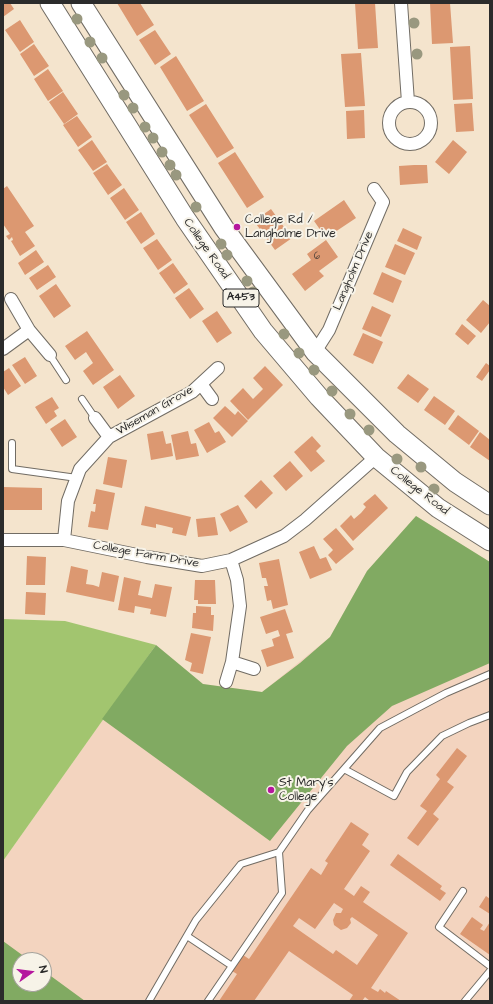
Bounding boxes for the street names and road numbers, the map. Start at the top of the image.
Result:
street label: College Road [180,216,232,282]
street label: Langholm Drive [331,229,377,313]
road number: A453 [223,289,259,307]
street label: Wiseman Grove [114,383,196,439]
street label: College Road [387,464,451,518]
street label: College Farm Drive [92,539,200,571]

